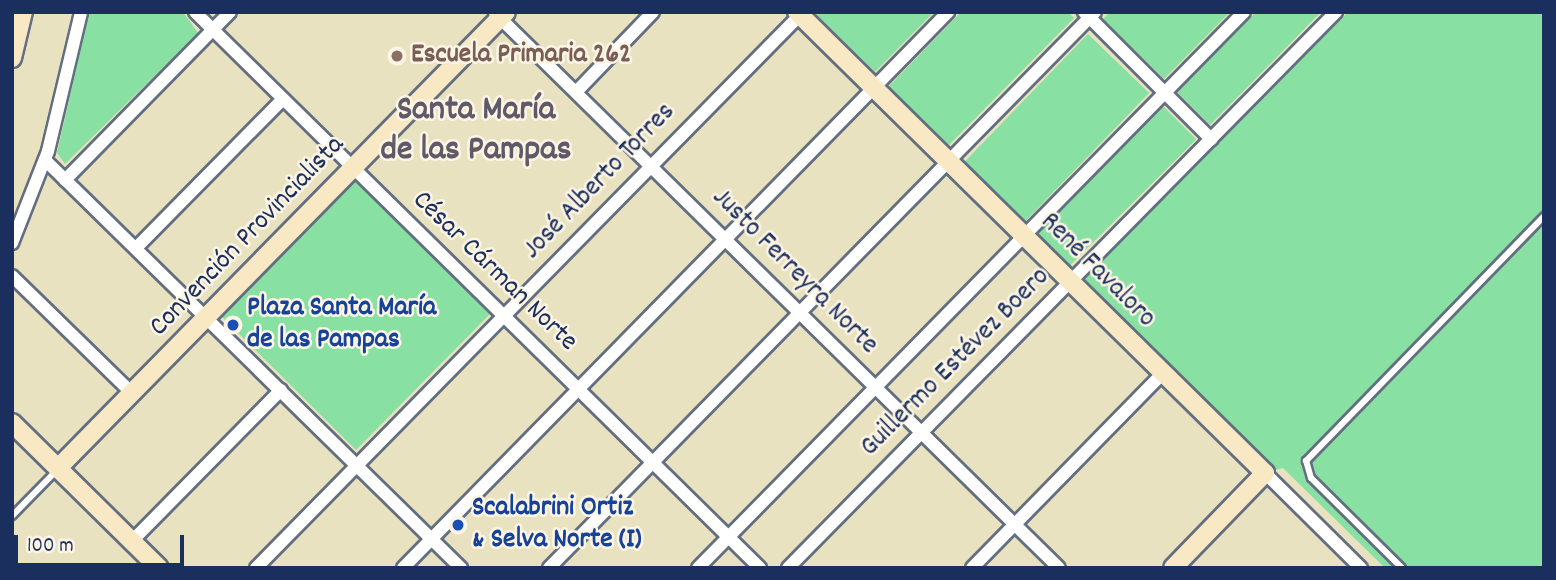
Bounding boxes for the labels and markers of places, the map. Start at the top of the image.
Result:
place label: Escuela Primaria 262 [411,39,631,73]
marker: Escuela Primaria 262 [389,48,405,64]
place label: Plaza Santa María de las Pampas [247,292,436,358]
marker: Plaza Santa María de las Pampas [225,317,241,333]
place label: Scalabrini Ortiz & Selva Norte (I) [472,492,642,558]
marker: Scalabrini Ortiz & Selva Norte (I) [450,517,466,533]

